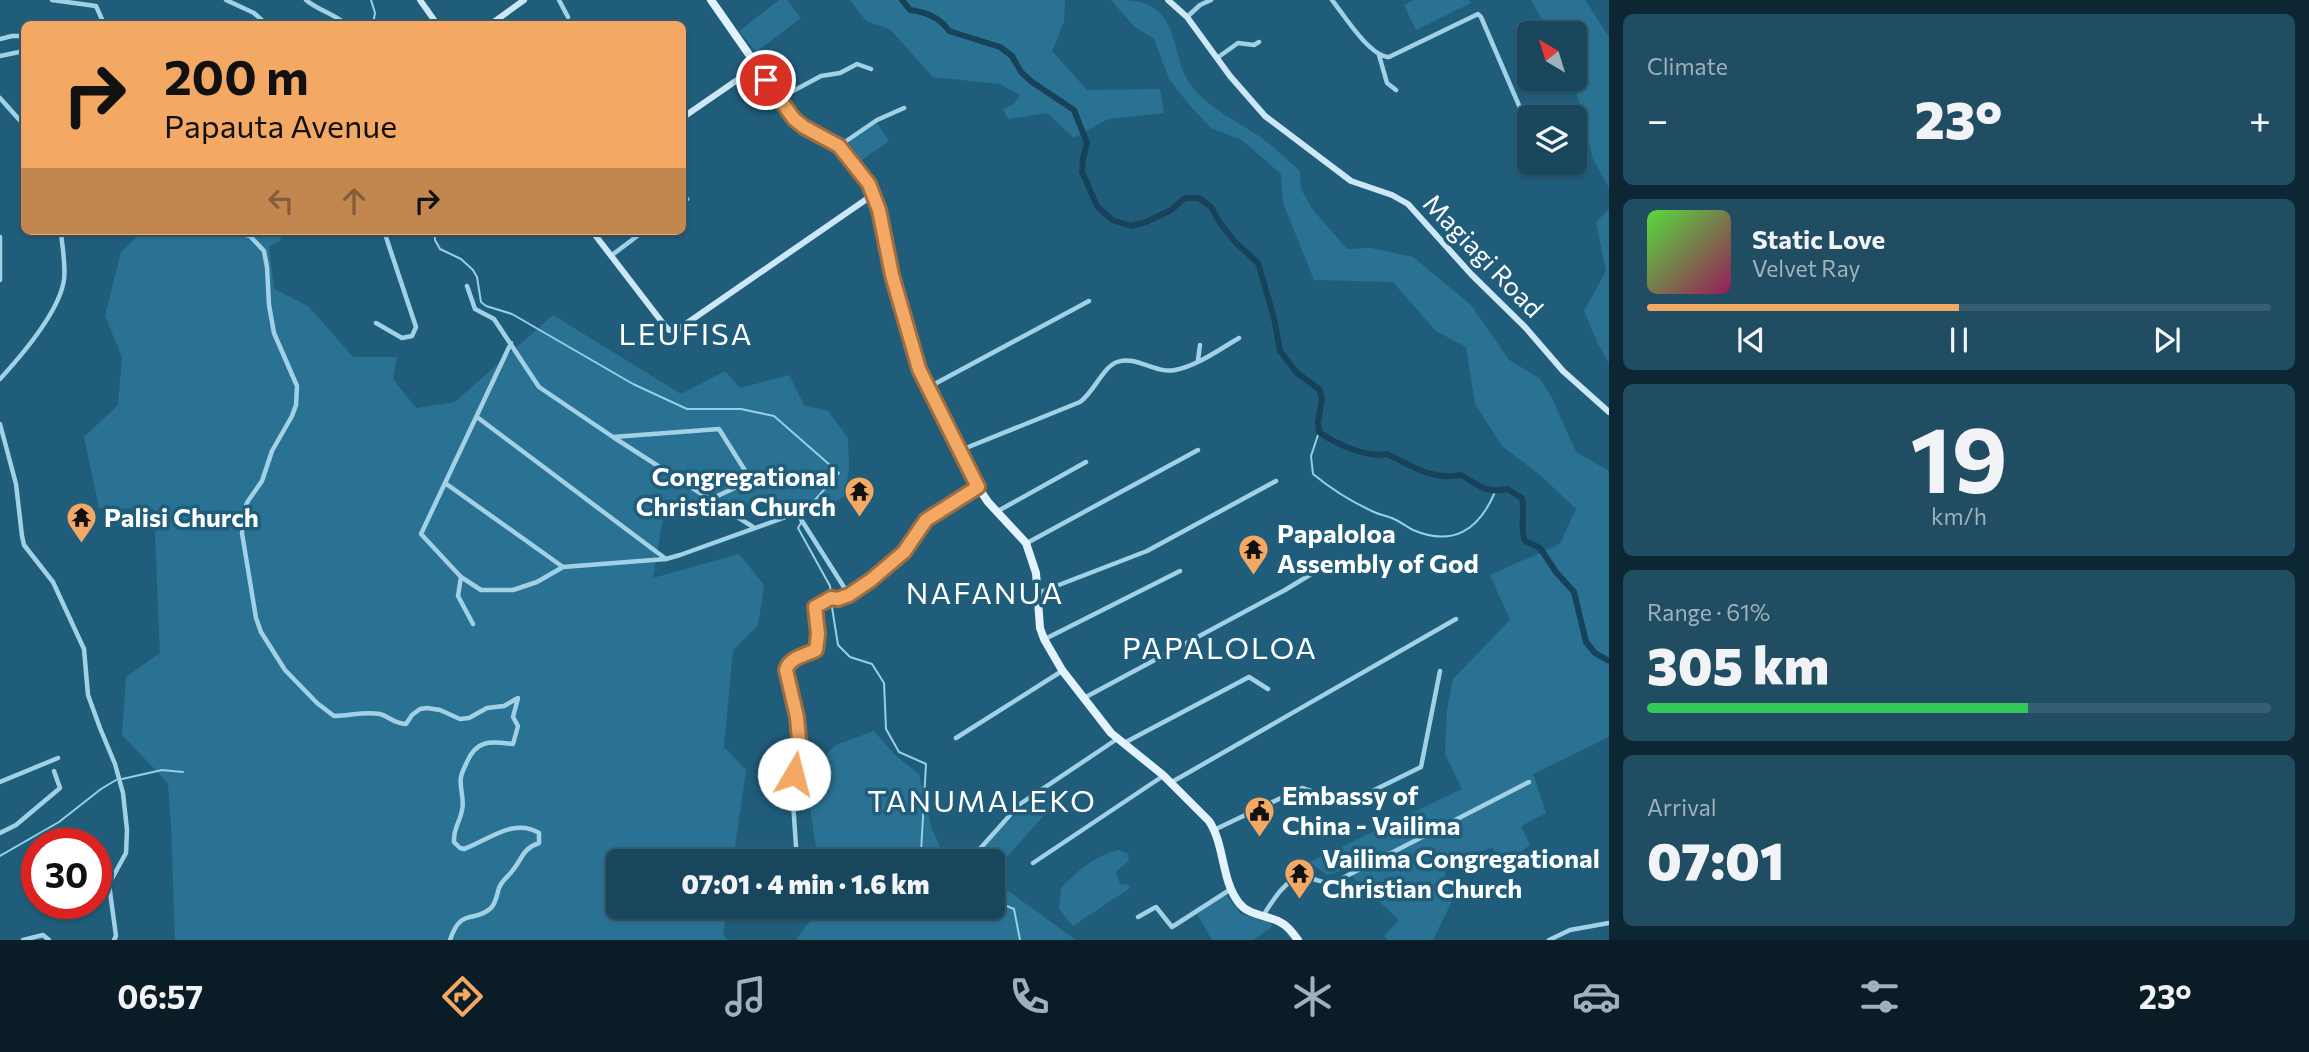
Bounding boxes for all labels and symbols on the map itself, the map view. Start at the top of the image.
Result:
north arrow [1517,21,1587,91]
pin [736,50,796,110]
street label: Magiagi Road [1418,187,1550,323]
district label: LEUFISA [619,314,753,351]
place label: Congregational Christian Church [636,460,836,521]
temple icon: Congregational Christian Church [842,475,876,519]
temple icon: Palisi Church [64,501,98,545]
place label: Palisi Church [104,501,259,532]
place label: Papaloloa Assembly of God [1277,517,1479,578]
temple icon: Papaloloa Assembly of God [1237,532,1271,576]
district label: NAFANUA [906,573,1064,610]
district label: PAPALOLOA [1122,628,1318,665]
position arrow [757,737,831,811]
place label: Embassy of China - Vailima [1282,779,1460,840]
district label: TANUMALEKO [867,781,1097,818]
public building icon: Embassy of China - Vailima [1242,794,1276,838]
speed limit sign: 30 [21,828,112,919]
place label: Vailima Congregational Christian Church [1322,842,1600,903]
temple icon: Vailima Congregational Christian Church [1282,857,1316,901]

